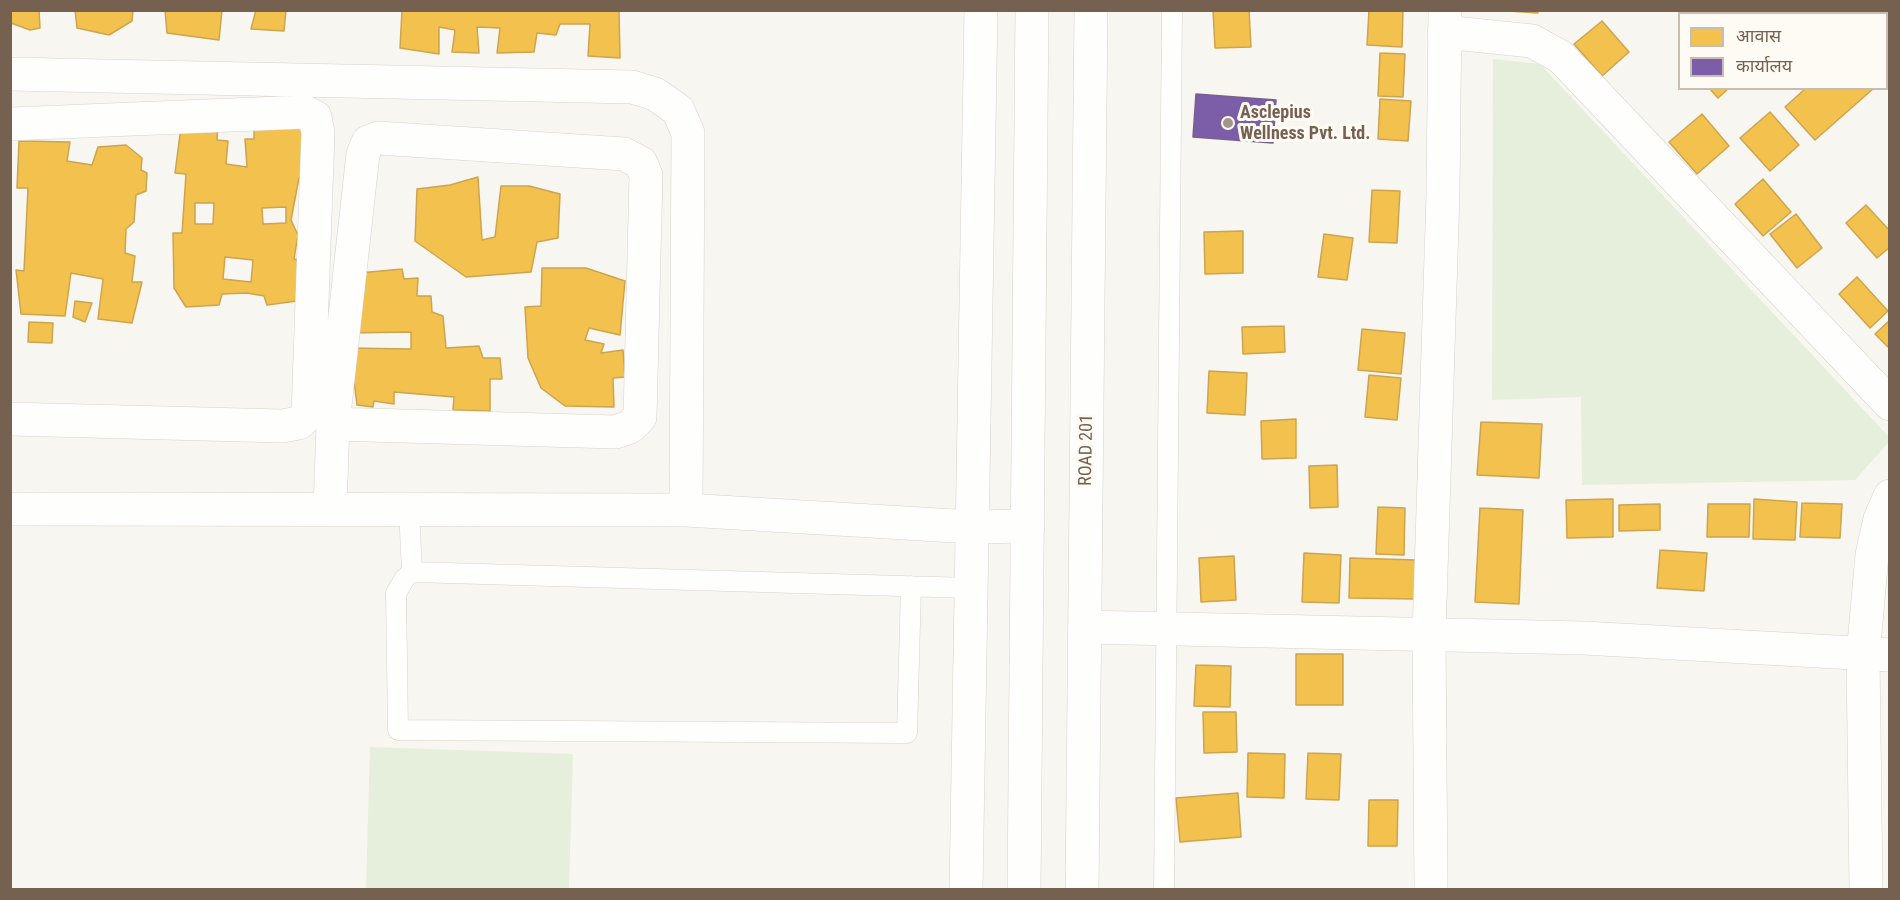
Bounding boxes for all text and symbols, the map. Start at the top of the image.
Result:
legend [1678,12,1888,90]
text: आवास [1736,25,1781,46]
text: कार्यालय [1736,55,1792,76]
place label: Asclepius Wellness Pvt. Ltd. [1240,102,1370,144]
marker: Asclepius Wellness Pvt. Ltd. [1221,116,1235,130]
street label: ROAD 201 [1076,414,1098,486]

